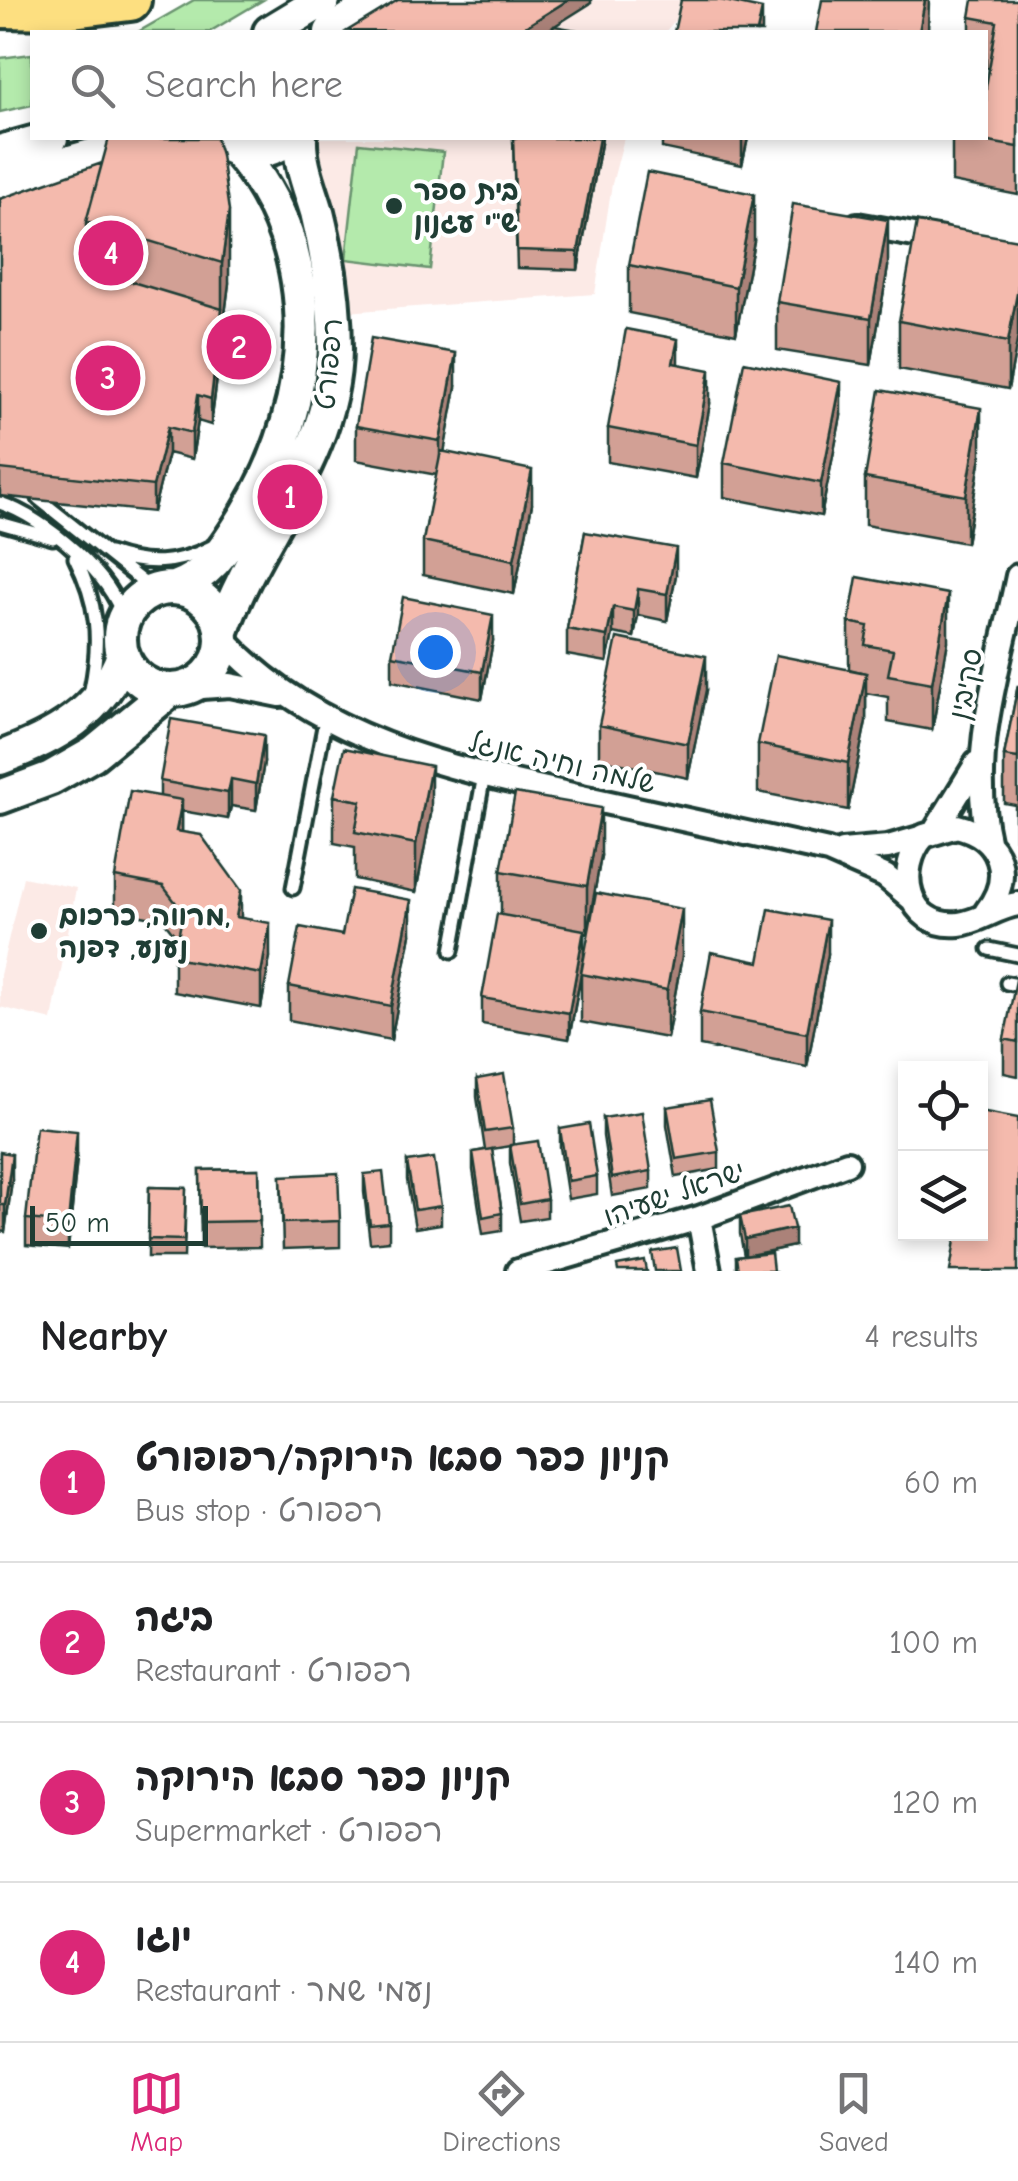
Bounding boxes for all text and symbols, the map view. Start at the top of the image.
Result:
search box [30,30,988,140]
icon: search [65,58,120,113]
text: Search here [145,63,343,107]
place label: בית ספר ש"י עגנון [414,175,519,240]
marker: בית ספר ש"י עגנון [383,195,405,217]
pin: 4 [78,216,144,290]
pin: 2 [206,310,272,384]
street label: רפפורט [309,317,349,411]
pin: 3 [76,340,140,416]
pin: 1 [258,460,322,534]
your location [410,627,461,678]
street label: סקיבין [943,646,990,723]
street label: שלמה וחיה אנגל [465,726,658,800]
place label: מרווה, כרכום, נענע, דפנה [59,900,230,964]
marker: מרווה, כרכום, נענע, דפנה [28,920,50,942]
map controls [898,1061,988,1241]
button: locate [898,1061,988,1151]
button: layers [898,1151,988,1241]
street label: ישראל ישעיהו [599,1155,749,1233]
scale bar [30,1201,208,1246]
text: 50 m [45,1207,110,1239]
text: Nearby [40,1312,167,1361]
text: 4 results [865,1318,978,1355]
text: קניון כפר סבא הירוקה/רפופורט [135,1436,670,1480]
text: 1 [66,1464,79,1501]
text: 60 m [904,1464,978,1501]
text: Bus stop · רפפורט [135,1492,383,1529]
text: ביגה [135,1596,214,1640]
text: 2 [65,1624,80,1661]
text: 100 m [889,1624,978,1661]
text: Restaurant · רפפורט [135,1652,412,1689]
text: קניון כפר סבא הירוקה [135,1756,511,1800]
text: 3 [65,1784,80,1821]
text: 120 m [892,1784,978,1821]
text: Supermarket · רפפורט [135,1812,443,1849]
text: יוגו [135,1916,191,1960]
text: 4 [65,1944,80,1981]
text: 140 m [893,1944,978,1981]
text: Restaurant · נעמי שמר [135,1972,432,2009]
tab: Map [129,2066,184,2158]
tab: Directions [442,2066,561,2158]
tab: Saved [819,2066,889,2158]

